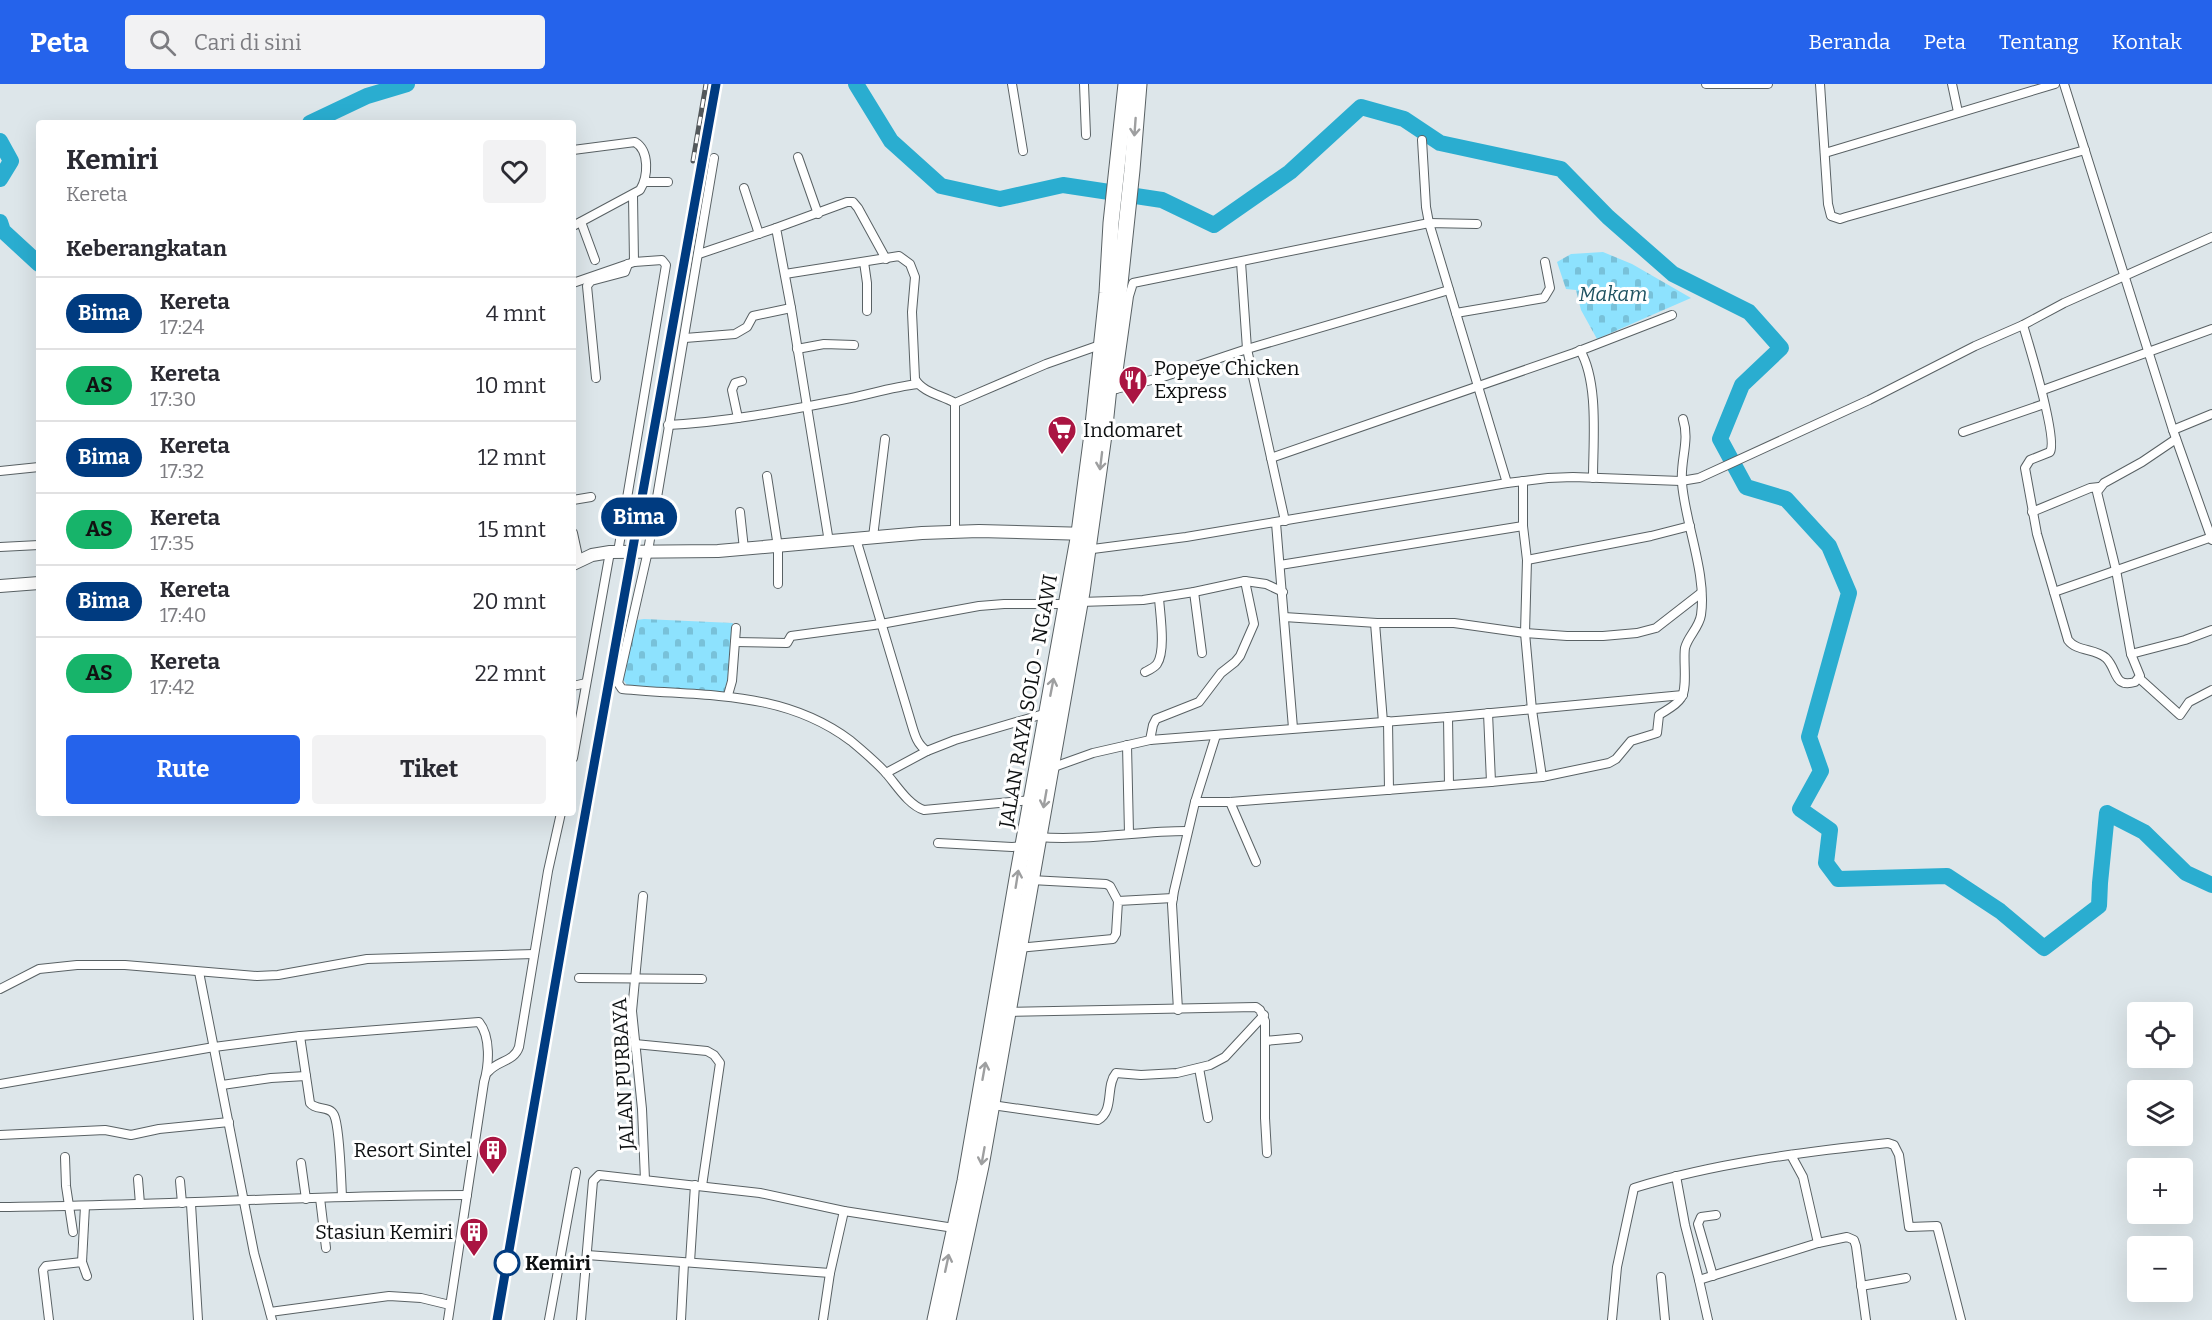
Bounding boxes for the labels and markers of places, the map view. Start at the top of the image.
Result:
place label: Popeye Chicken Express [1154,356,1300,403]
restaurant icon: Popeye Chicken Express [1117,364,1149,406]
supermarket icon: Indomaret [1046,414,1078,456]
place label: Indomaret [1083,418,1183,442]
building icon: Resort Sintel [477,1134,509,1176]
place label: Resort Sintel [354,1138,472,1162]
building icon: Stasiun Kemiri [458,1216,490,1258]
place label: Stasiun Kemiri [315,1220,453,1244]
marker: Kemiri [494,1250,520,1276]
place label: Kemiri [525,1251,591,1275]

